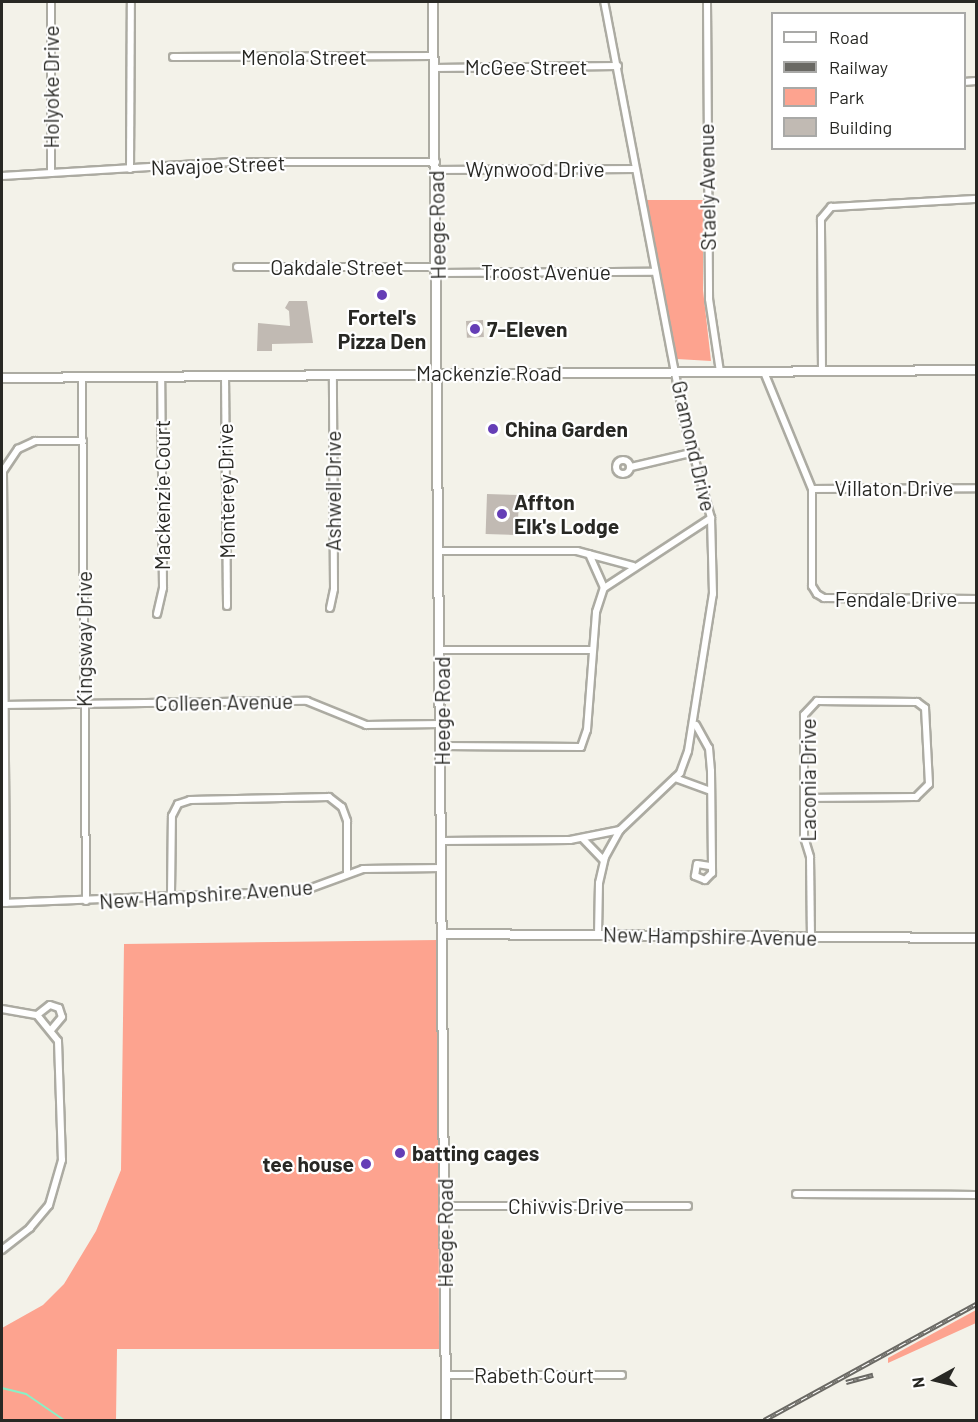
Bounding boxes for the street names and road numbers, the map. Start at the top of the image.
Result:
street label: Holyoke Drive [38,25,64,149]
street label: Menola Street [241,44,367,70]
street label: McGee Street [465,54,587,80]
street label: Staely Avenue [693,123,721,251]
street label: Navajoe Street [150,150,286,180]
street label: Wynwood Drive [465,156,605,182]
street label: Heege Road [423,170,451,280]
street label: Oakdale Street [270,254,404,280]
street label: Troost Avenue [481,259,611,285]
street label: Mackenzie Road [416,360,562,386]
street label: Gramond Drive [667,378,721,514]
street label: Mackenzie Court [149,420,175,570]
street label: Monterey Drive [212,423,240,559]
street label: Ashwell Drive [320,431,346,551]
street label: Villaton Drive [834,475,954,501]
street label: Kingsway Drive [71,571,97,707]
street label: Fendale Drive [835,586,957,612]
street label: Heege Road [429,656,455,766]
street label: Colleen Avenue [155,688,293,716]
street label: Laconia Drive [795,718,821,842]
street label: New Hampshire Avenue [98,874,314,914]
street label: New Hampshire Avenue [603,922,817,950]
street label: Heege Road [432,1178,458,1288]
street label: Chivvis Drive [508,1193,624,1219]
street label: Rabeth Court [474,1362,594,1388]

